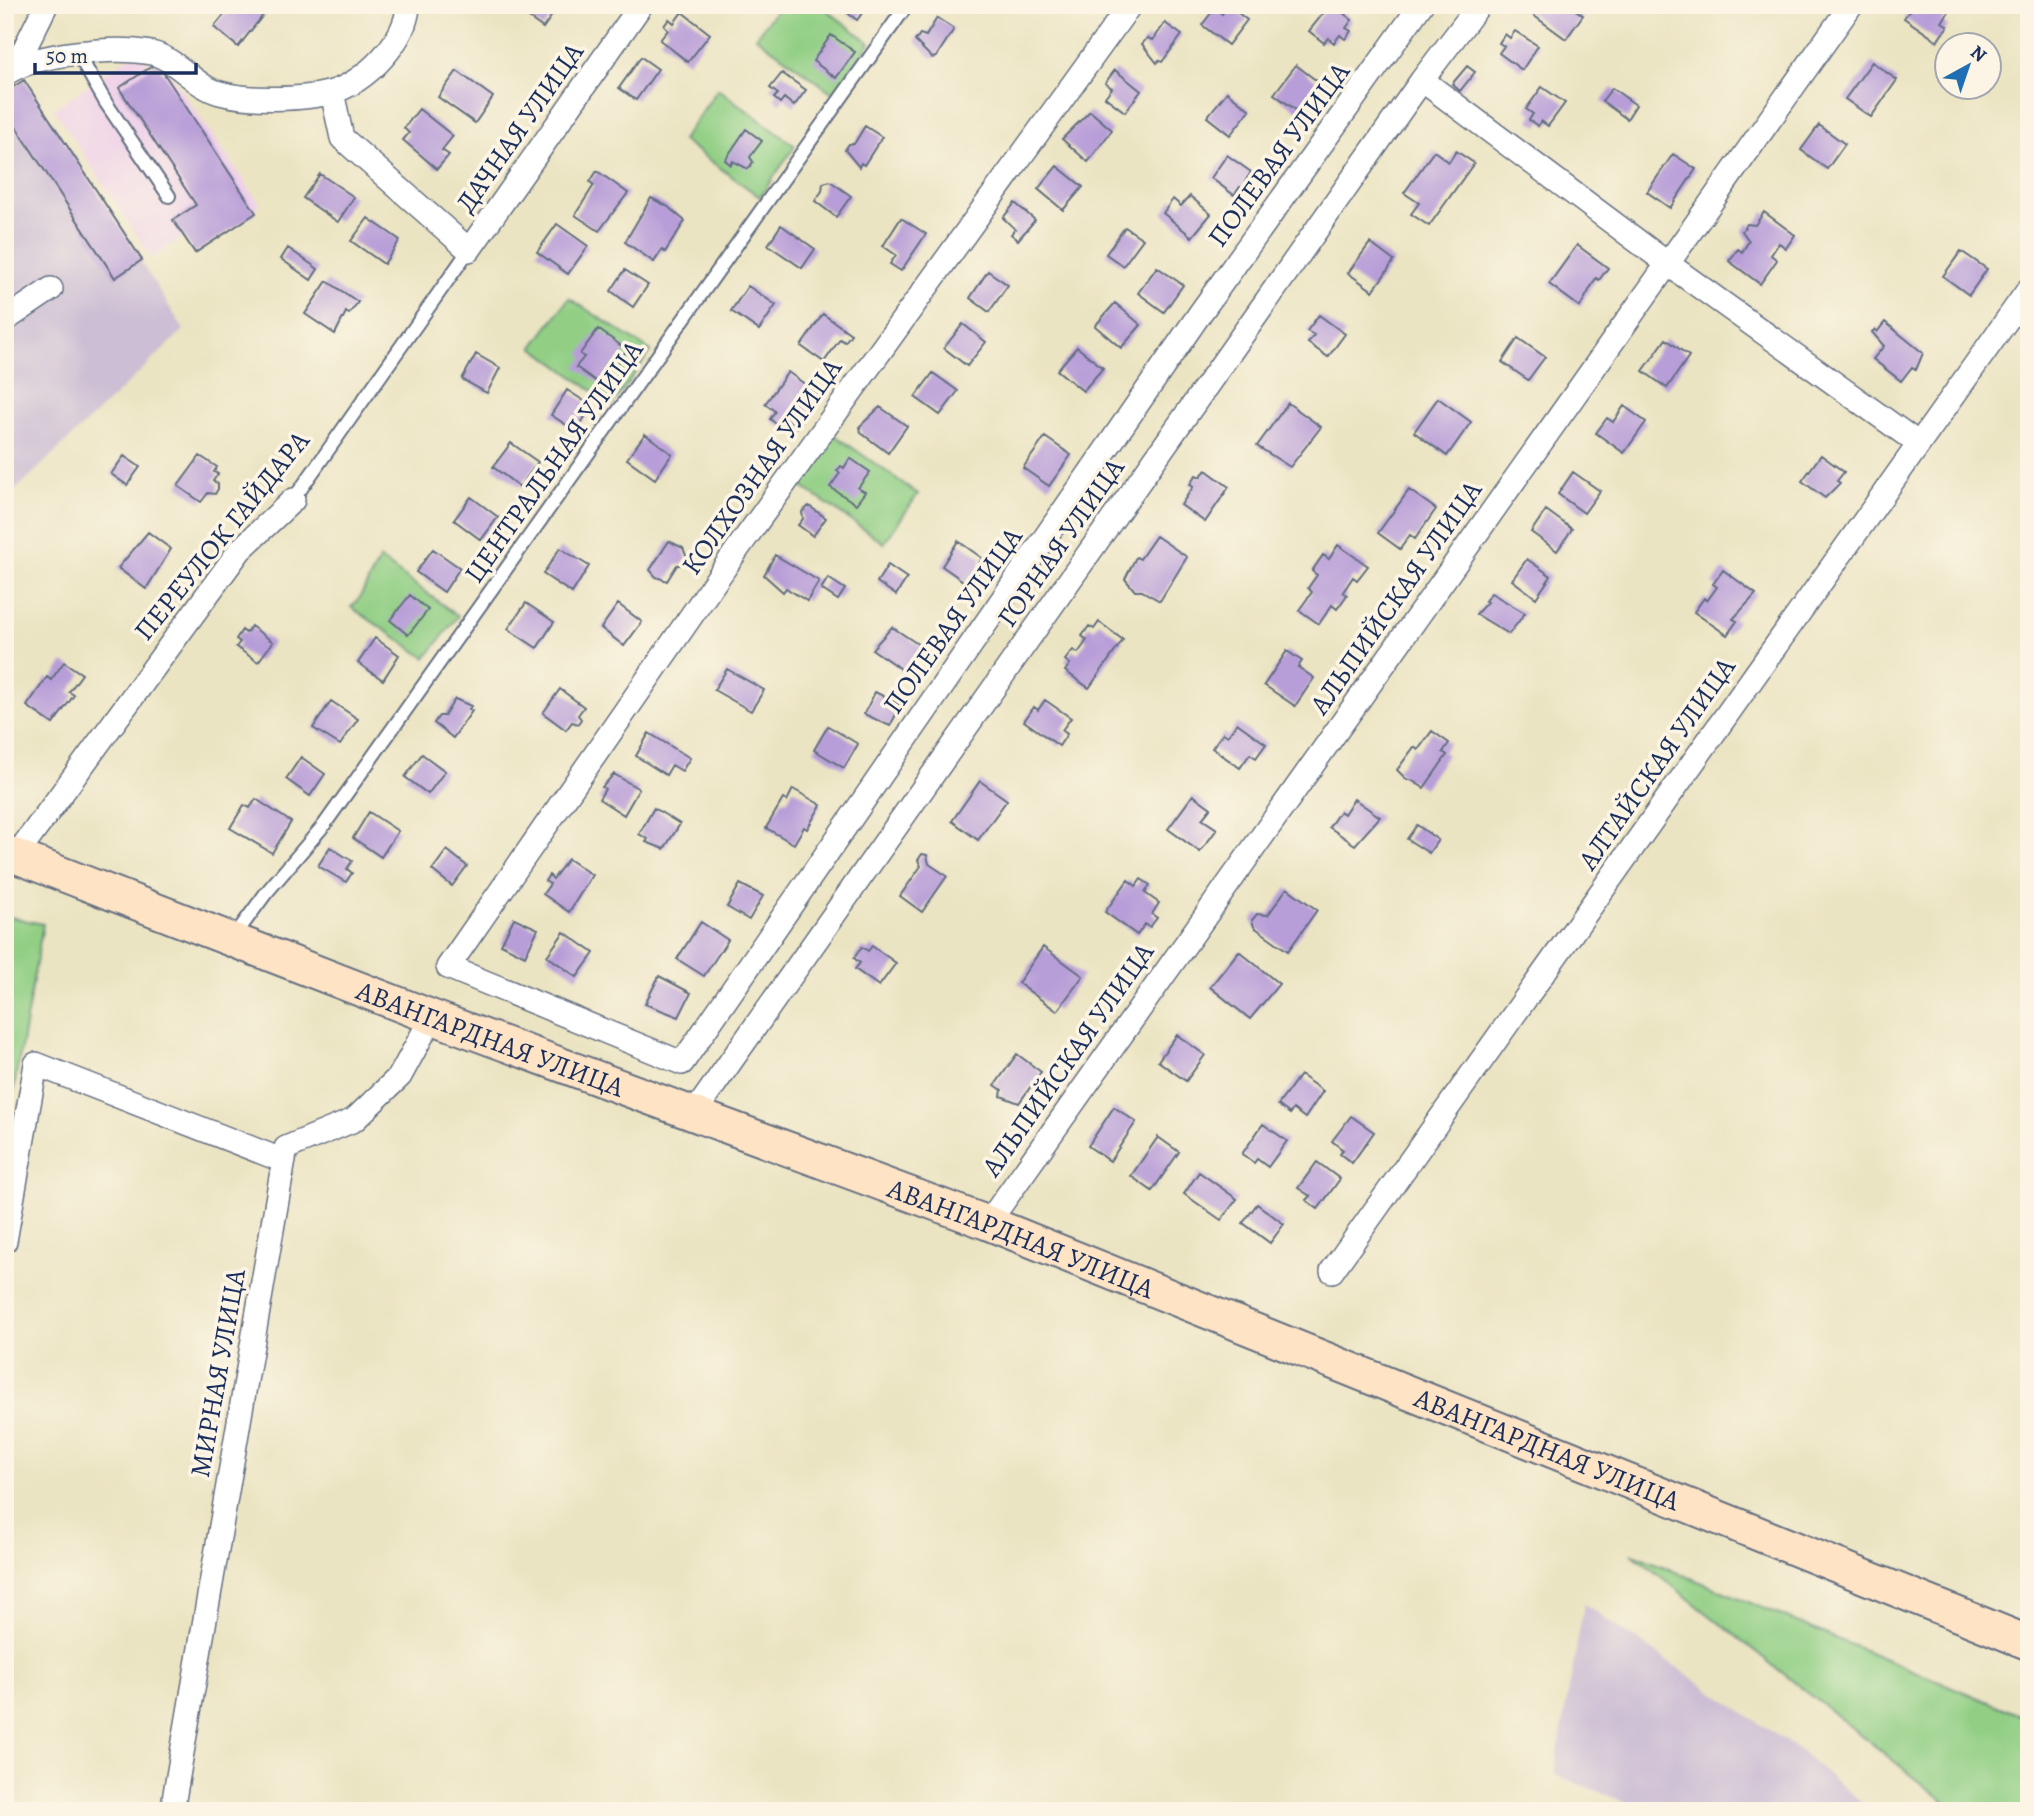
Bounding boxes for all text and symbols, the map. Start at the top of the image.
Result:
scale bar [35,32,196,76]
north arrow [1932,32,2002,102]
street label: ДАЧНАЯ УЛИЦА [447,34,593,220]
text: N [1965,39,1992,68]
text: 50 m [46,42,88,70]
street label: ПОЛЕВАЯ УЛИЦА [1199,54,1359,255]
street label: ЦЕНТРАЛЬНАЯ УЛИЦА [456,332,652,590]
street label: КОЛХОЗНАЯ УЛИЦА [673,350,851,582]
street label: ПЕРЕУЛОК ГАЙДАРА [125,422,319,648]
street label: ГОРНАЯ УЛИЦА [988,450,1134,635]
street label: АЛЬПИЙСКАЯ УЛИЦА [1300,473,1491,723]
street label: ПОЛЕВАЯ УЛИЦА [874,519,1032,721]
street label: АЛТАЙСКАЯ УЛИЦА [1569,649,1745,878]
street label: АЛЬПИЙСКАЯ УЛИЦА [972,935,1163,1185]
street label: АВАНГАРДНАЯ УЛИЦА [350,971,630,1107]
street label: АВАНГАРДНАЯ УЛИЦА [881,1169,1160,1308]
street label: МИРНАЯ УЛИЦА [181,1265,255,1480]
street label: АВАНГАРДНАЯ УЛИЦА [1408,1379,1686,1520]

